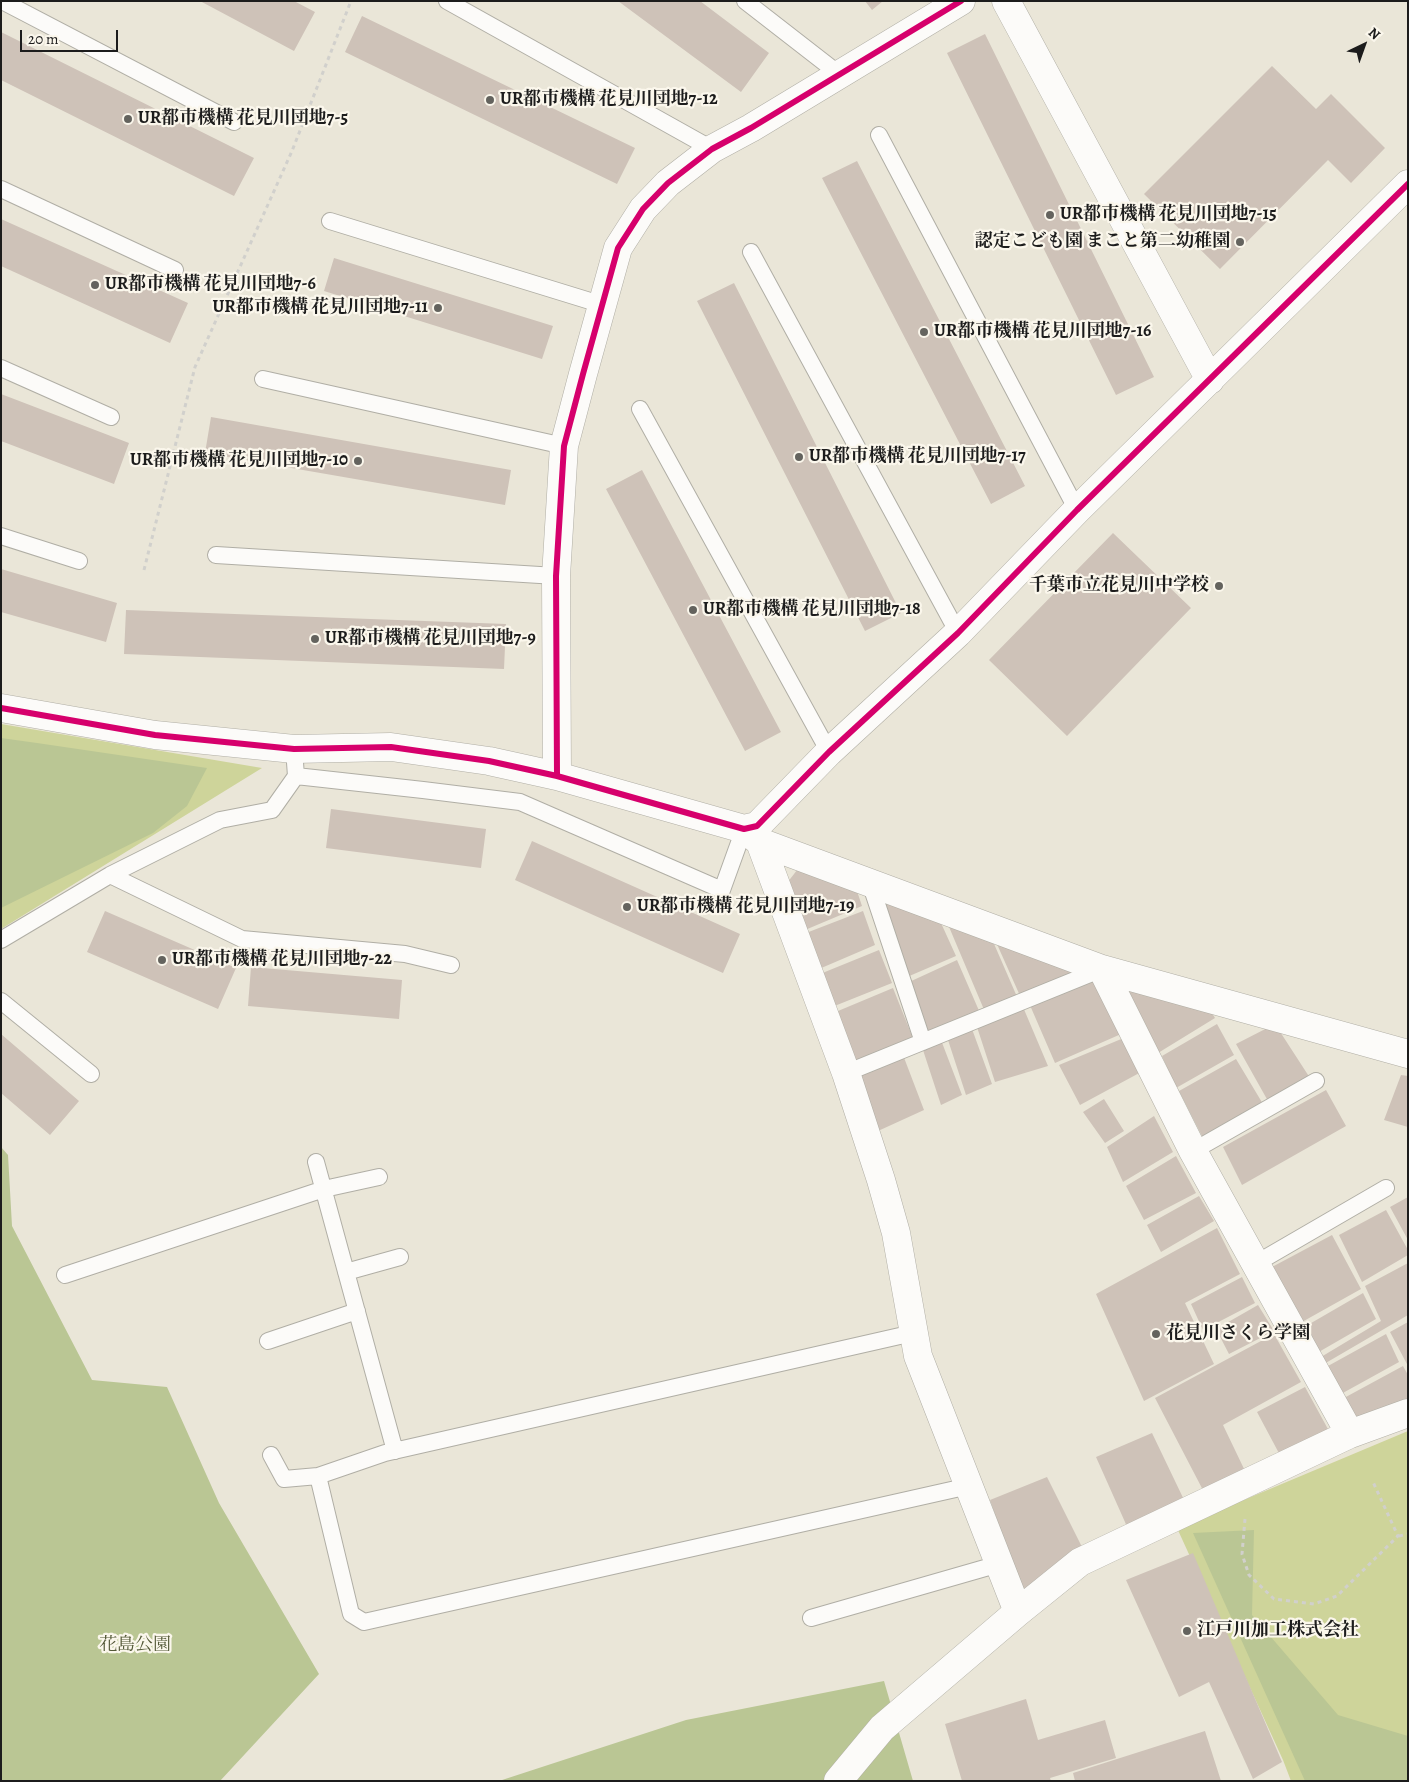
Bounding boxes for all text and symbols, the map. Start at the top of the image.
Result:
scale bar [22,20,120,52]
north arrow [1339,20,1389,70]
text: N [1364,23,1385,44]
text: 20 m [28,29,59,49]
place label: UR都市機構 花見川団地7-12 [500,89,718,111]
marker: UR都市機構 花見川団地7-12 [484,94,496,106]
place label: UR都市機構 花見川団地7-5 [138,108,348,130]
marker: UR都市機構 花見川団地7-5 [122,113,134,125]
place label: UR都市機構 花見川団地7-15 [1060,204,1277,226]
marker: UR都市機構 花見川団地7-15 [1044,209,1056,221]
place label: 認定こども園 まこと第二幼稚園 [975,231,1230,253]
marker: 認定こども園 まこと第二幼稚園 [1234,236,1246,248]
place label: UR都市機構 花見川団地7-6 [105,274,316,296]
marker: UR都市機構 花見川団地7-6 [89,279,101,291]
place label: UR都市機構 花見川団地7-11 [213,297,428,319]
marker: UR都市機構 花見川団地7-11 [432,302,444,314]
place label: UR都市機構 花見川団地7-16 [934,321,1151,343]
marker: UR都市機構 花見川団地7-16 [918,326,930,338]
place label: UR都市機構 花見川団地7-17 [809,446,1026,468]
place label: UR都市機構 花見川団地7-10 [130,450,348,472]
marker: UR都市機構 花見川団地7-17 [793,451,805,463]
marker: UR都市機構 花見川団地7-10 [352,455,364,467]
place label: 千葉市立花見川中学校 [1029,575,1209,597]
marker: 千葉市立花見川中学校 [1213,580,1225,592]
place label: UR都市機構 花見川団地7-18 [703,599,921,621]
marker: UR都市機構 花見川団地7-18 [687,604,699,616]
place label: UR都市機構 花見川団地7-9 [325,628,536,650]
marker: UR都市機構 花見川団地7-9 [309,633,321,645]
place label: UR都市機構 花見川団地7-19 [637,896,854,918]
marker: UR都市機構 花見川団地7-19 [621,901,633,913]
place label: UR都市機構 花見川団地7-22 [172,949,392,971]
marker: UR都市機構 花見川団地7-22 [156,954,168,966]
place label: 花見川さくら学園 [1166,1323,1310,1345]
marker: 花見川さくら学園 [1150,1328,1162,1340]
place label: 江戸川加工株式会社 [1197,1620,1359,1642]
marker: 江戸川加工株式会社 [1181,1625,1193,1637]
park label: 花島公園 [99,1635,171,1657]

